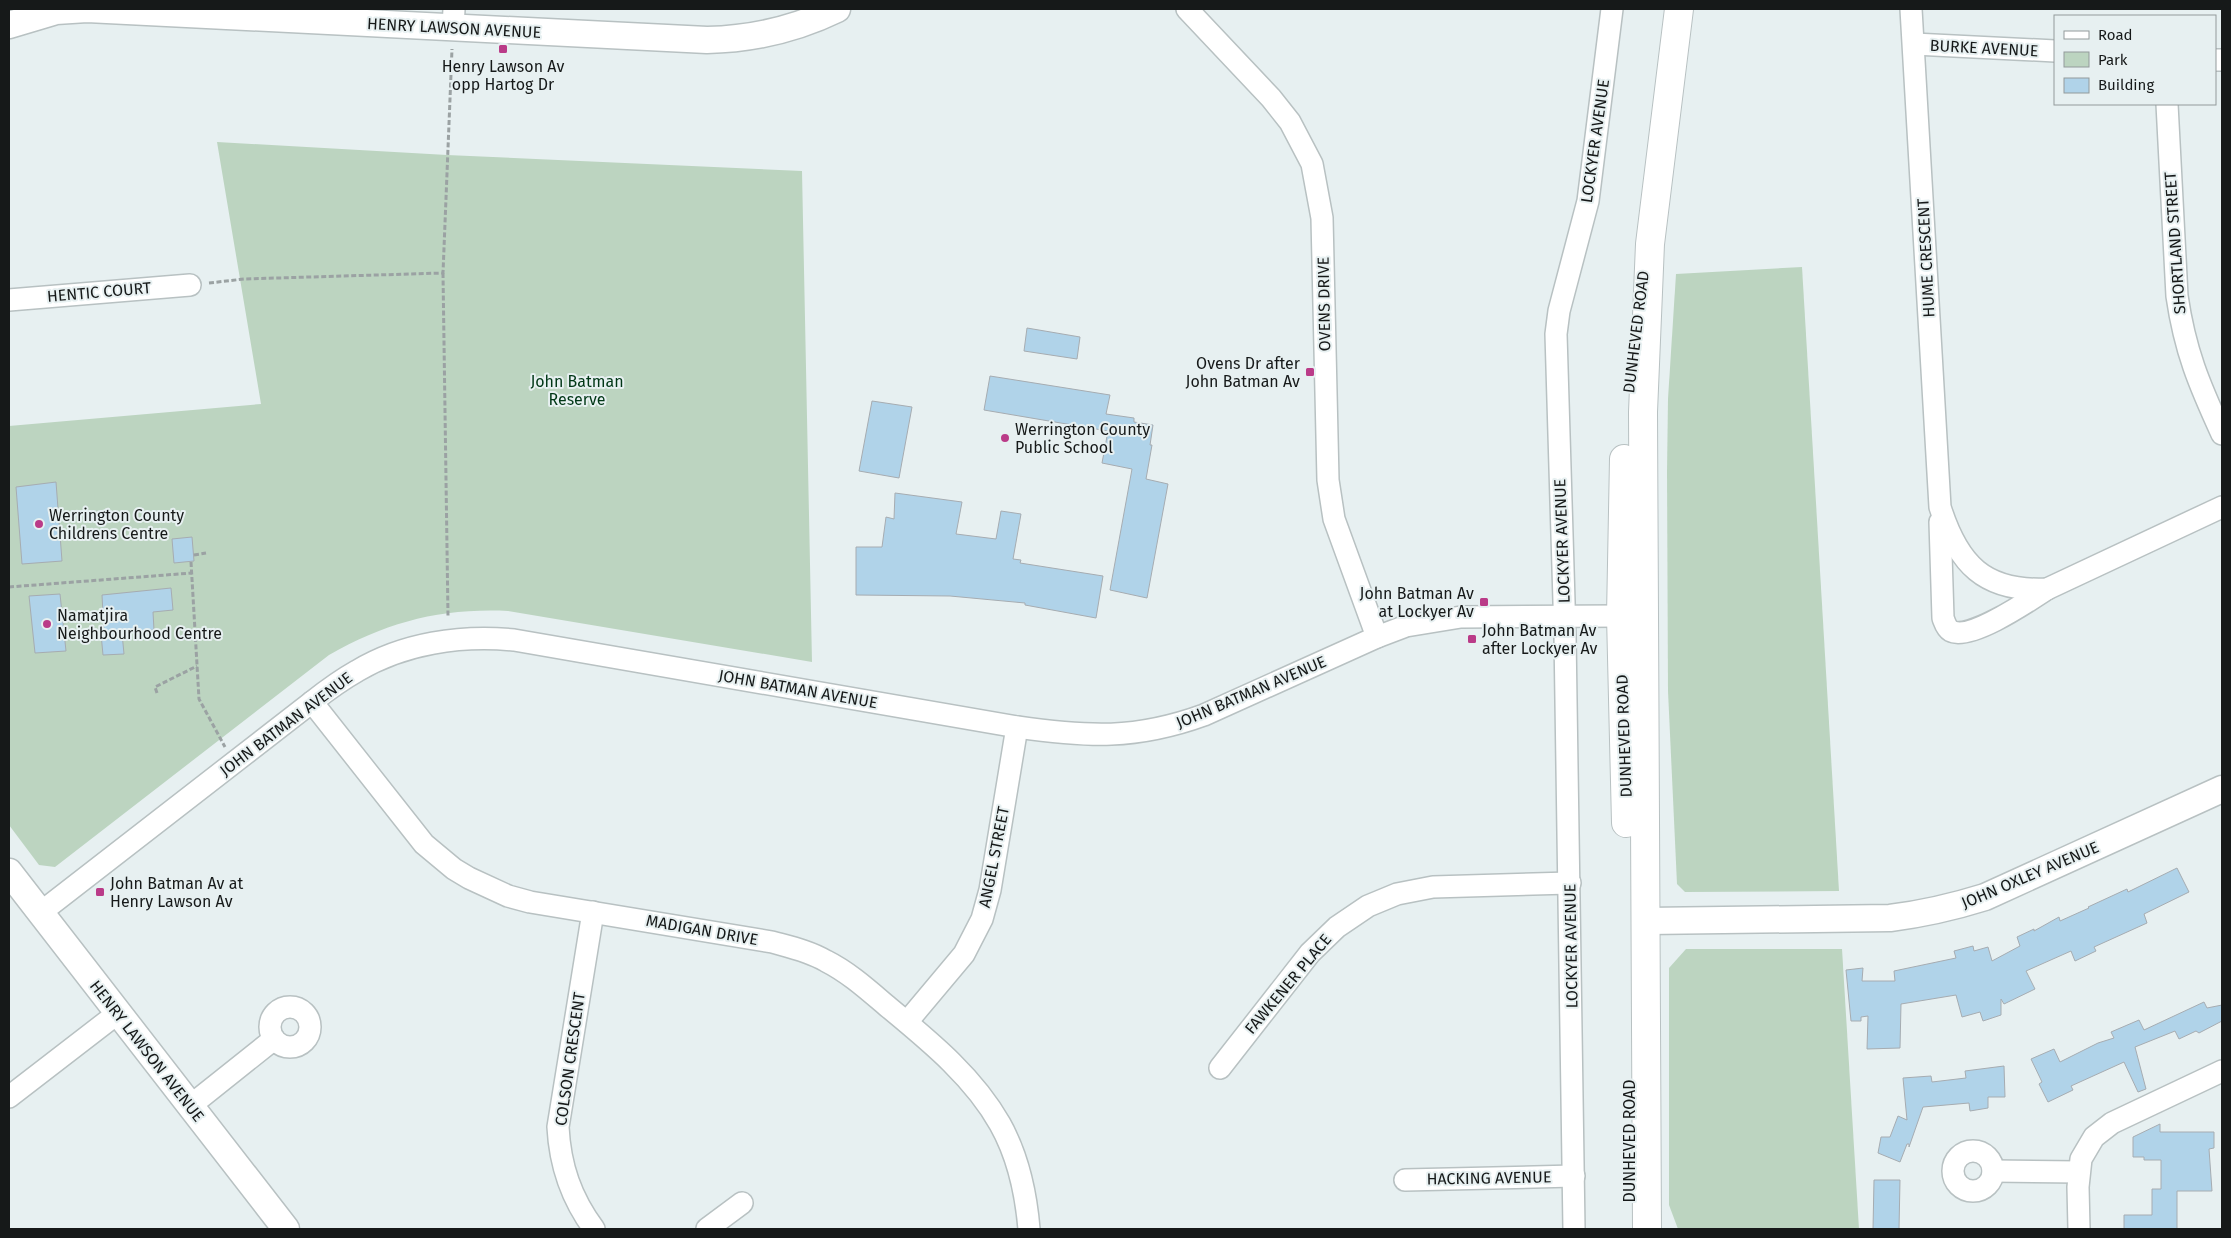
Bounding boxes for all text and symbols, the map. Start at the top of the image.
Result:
street label: HENRY LAWSON AVENUE [366,14,542,42]
legend [2054,15,2216,105]
text: Road [2098,26,2133,44]
street label: BURKE AVENUE [1929,36,2039,60]
marker: Henry Lawson Av opp Hartog Dr [497,43,509,55]
text: Park [2098,51,2128,69]
place label: Henry Lawson Av opp Hartog Dr [442,57,564,94]
text: Building [2098,76,2154,94]
street label: LOCKYER AVENUE [1577,78,1613,204]
street label: SHORTLAND STREET [2160,170,2189,315]
street label: HUME CRESCENT [1913,197,1939,318]
street label: OVENS DRIVE [1314,257,1334,351]
street label: DUNHEVED ROAD [1619,270,1653,394]
street label: HENTIC COURT [46,278,153,306]
place label: Ovens Dr after John Batman Av [1186,354,1301,391]
marker: Ovens Dr after John Batman Av [1304,366,1316,378]
park label: John Batman Reserve [530,372,624,409]
place label: Werrington County Public School [1015,420,1150,457]
marker: Werrington County Public School [999,432,1011,444]
street label: LOCKYER AVENUE [1550,478,1574,604]
place label: Werrington County Childrens Centre [49,506,184,543]
marker: Werrington County Childrens Centre [33,518,45,530]
place label: John Batman Av at Lockyer Av [1360,584,1474,621]
marker: John Batman Av at Lockyer Av [1478,596,1490,608]
place label: Namatjira Neighbourhood Centre [57,606,222,643]
marker: Namatjira Neighbourhood Centre [41,618,53,630]
place label: John Batman Av after Lockyer Av [1482,621,1598,658]
marker: John Batman Av after Lockyer Av [1466,633,1478,645]
street label: JOHN BATMAN AVENUE [1173,652,1329,732]
street label: JOHN BATMAN AVENUE [717,666,879,712]
street label: JOHN BATMAN AVENUE [216,668,356,780]
street label: DUNHEVED ROAD [1612,674,1636,798]
street label: ANGEL STREET [975,804,1013,909]
street label: JOHN OXLEY AVENUE [1958,837,2102,913]
place label: John Batman Av at Henry Lawson Av [110,874,243,911]
street label: LOCKYER AVENUE [1560,884,1582,1008]
marker: John Batman Av at Henry Lawson Av [94,886,106,898]
street label: MADIGAN DRIVE [645,911,759,949]
street label: FAWKENER PLACE [1241,930,1335,1038]
street label: HENRY LAWSON AVENUE [86,976,208,1126]
street label: COLSON CRESCENT [551,990,589,1127]
street label: DUNHEVED ROAD [1620,1079,1639,1203]
street label: HACKING AVENUE [1426,1167,1552,1189]

